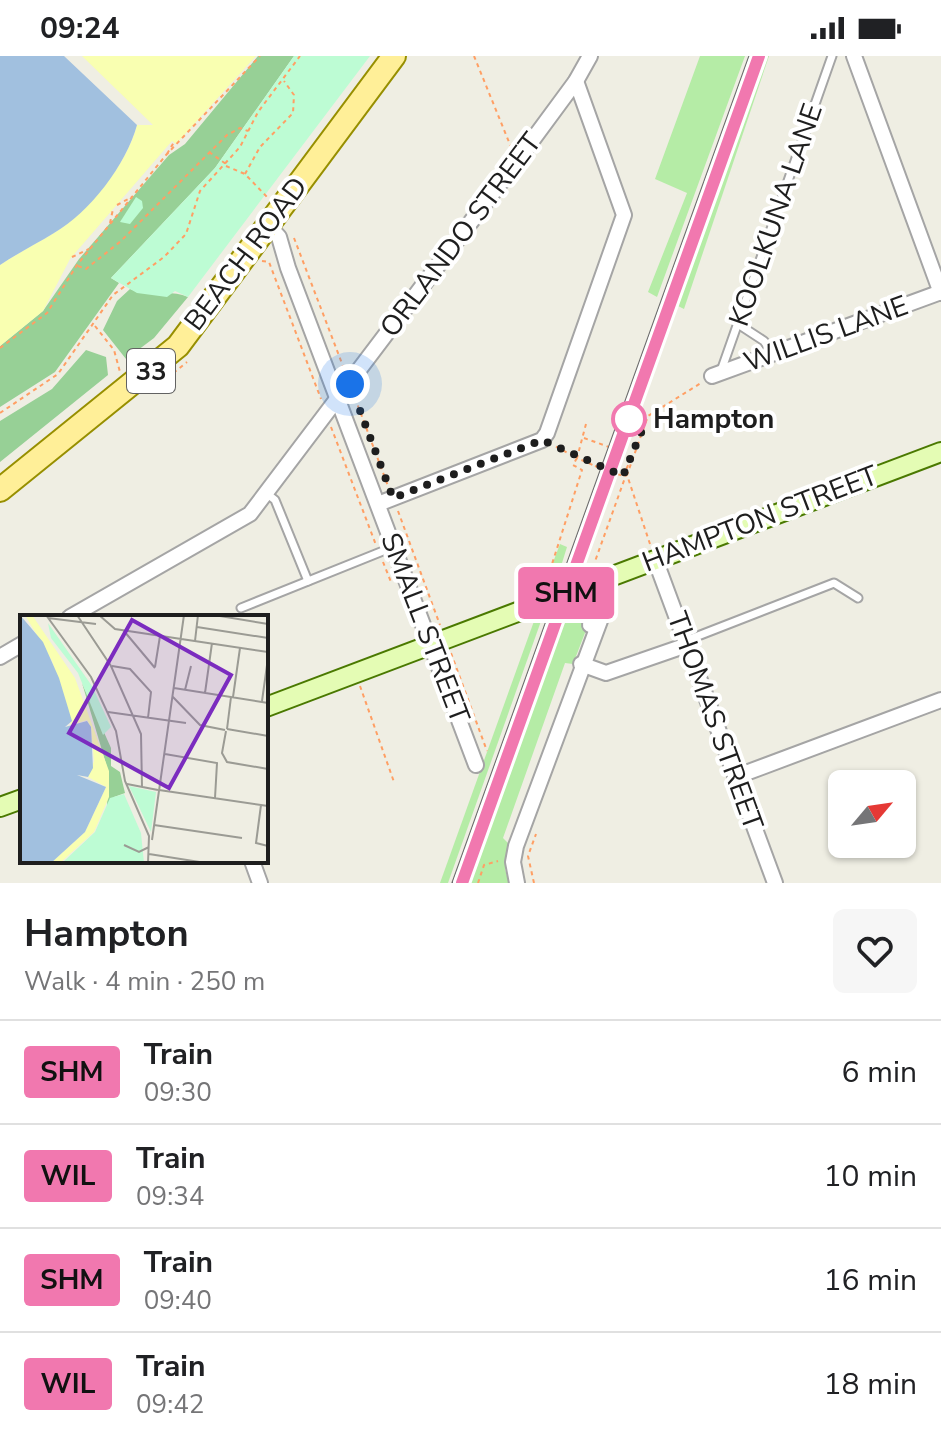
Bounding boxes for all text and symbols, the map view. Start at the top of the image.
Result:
text: 09:24 [40,8,119,49]
street label: KOOLKUNA LANE [720,99,832,331]
street label: ORLANDO STREET [372,125,551,345]
street label: BEACH ROAD [176,169,316,339]
street label: WILLIS LANE [739,287,913,381]
road number: 33 [127,349,175,393]
your location [330,364,370,404]
place label: Hampton [653,400,774,438]
marker: Hampton [612,402,646,436]
street label: HAMPTON STREET [637,457,883,581]
street label: SMALL STREET [371,527,479,729]
line badge: SHM [520,567,612,619]
text: SHM [534,574,598,612]
street label: THOMAS STREET [658,607,772,836]
inset map [20,615,268,863]
north arrow [828,770,916,858]
map controls [828,770,916,858]
text: Hampton [24,908,189,959]
button: heart [833,909,917,993]
text: Walk · 4 min · 250 m [24,964,265,999]
text: Train [144,1034,213,1075]
text: 6 min [842,1052,917,1093]
text: SHM [40,1053,104,1091]
text: 09:30 [144,1075,212,1110]
text: Train [136,1138,206,1179]
text: 10 min [824,1156,917,1197]
text: WIL [41,1157,95,1195]
text: 09:34 [136,1179,204,1214]
text: Train [144,1242,213,1283]
text: 16 min [824,1260,917,1301]
text: SHM [40,1261,104,1299]
text: 09:40 [144,1283,212,1318]
text: Train [136,1346,206,1387]
text: 18 min [824,1364,917,1405]
text: WIL [41,1365,95,1403]
text: 09:42 [136,1387,204,1422]

